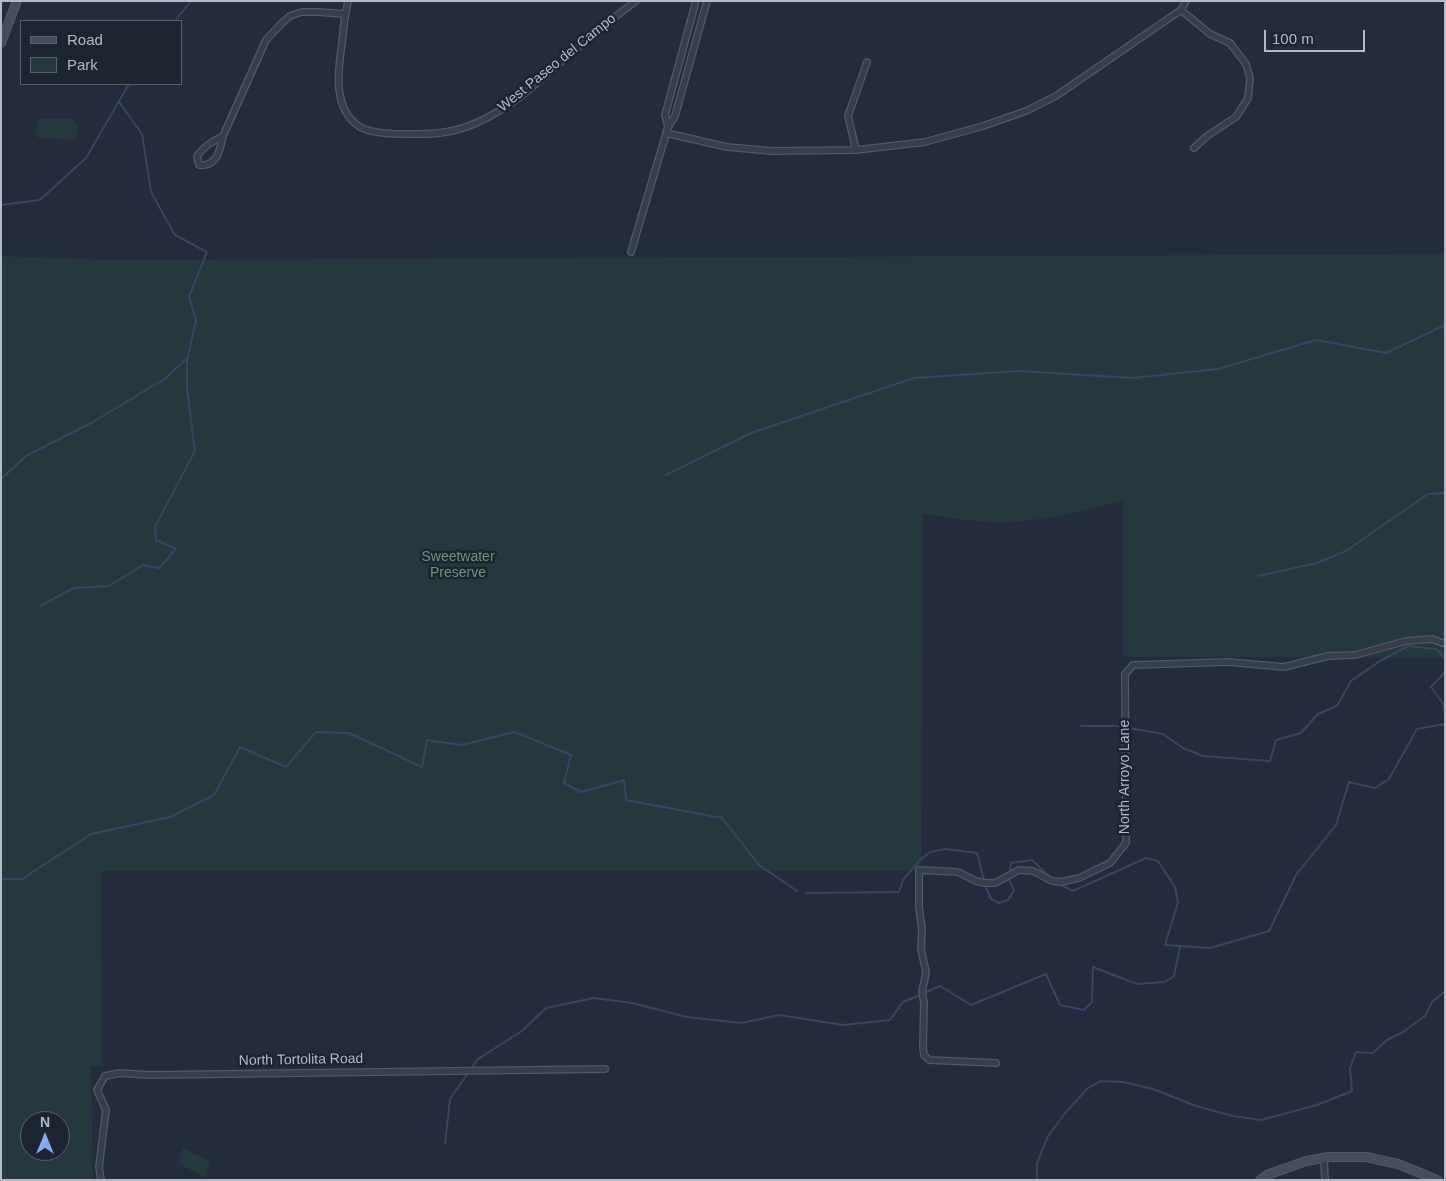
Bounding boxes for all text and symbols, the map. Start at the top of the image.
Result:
street label: West Paseo del Campo [495,10,619,116]
legend [20,20,182,85]
scale bar [1266,20,1367,52]
text: 100 m [1272,30,1314,47]
text: Road [67,31,103,48]
text: Park [67,56,98,73]
park label: Sweetwater Preserve [421,549,495,582]
street label: North Arroyo Lane [1117,720,1133,834]
street label: North Tortolita Road [239,1051,363,1069]
north arrow [20,1111,70,1161]
text: N [40,1114,50,1130]

